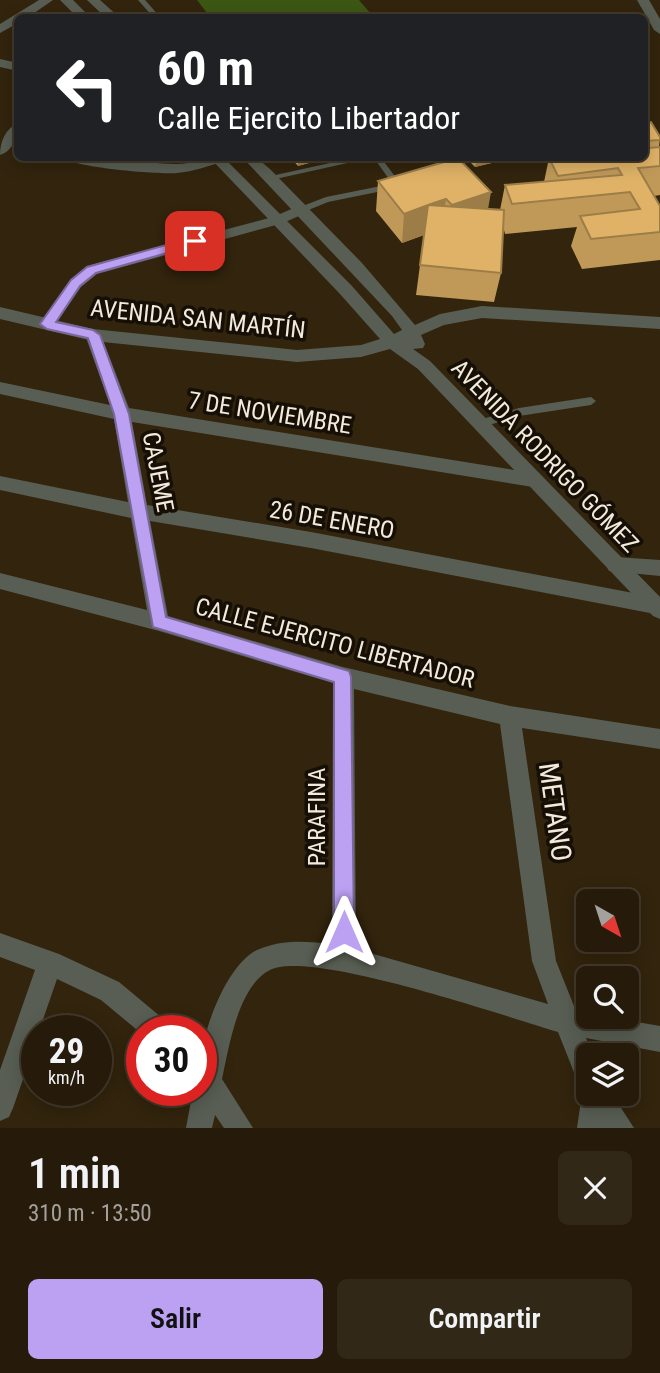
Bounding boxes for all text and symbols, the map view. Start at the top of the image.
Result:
text: 60 m [157,40,254,97]
icon: left [42,42,133,133]
text: Calle Ejercito Libertador [157,99,460,137]
pin [165,211,225,271]
icon: arrive [176,222,214,260]
street label: AVENIDA SAN MARTÍN [89,294,307,344]
street label: AVENIDA RODRIGO GÓMEZ [446,354,644,558]
street label: 7 DE NOVIEMBRE [186,386,354,440]
street label: CAJEME [137,430,179,515]
street label: 26 DE ENERO [267,495,397,545]
street label: CALLE EJERCITO LIBERTADOR [192,592,478,694]
street label: METANO [532,761,578,863]
street label: PARAFINA [303,768,331,866]
north arrow [576,889,639,952]
map controls [576,889,639,1106]
position arrow [307,895,381,969]
button: search [576,966,639,1029]
speed limit sign: 30 [126,1015,217,1106]
text: 29 [49,1031,84,1072]
button: layers [576,1043,639,1106]
text: km/h [48,1067,85,1088]
text: 1 min [28,1149,121,1198]
button: close [558,1151,632,1225]
text: 310 m · 13:50 [28,1200,152,1227]
button: Salir [28,1279,323,1359]
button: Compartir [337,1279,632,1359]

